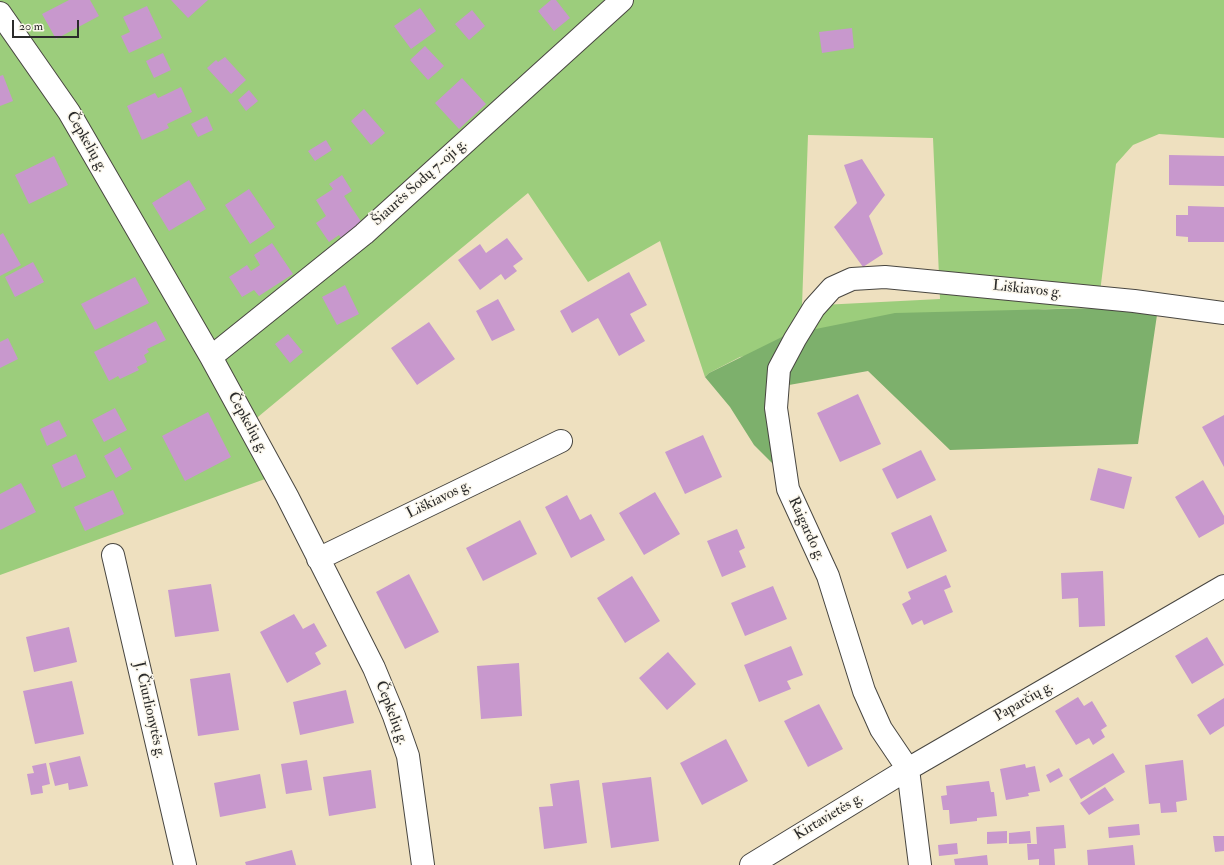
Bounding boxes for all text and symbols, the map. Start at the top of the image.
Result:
scale bar [14,12,81,38]
text: 20 m [19,19,43,34]
street label: Čepkelių g. [61,109,111,175]
street label: Šiaurės Sodų 7-oji g. [369,136,471,230]
street label: Liškiavos g. [992,277,1062,303]
street label: Čepkelių g. [223,389,271,457]
street label: Liškiavos g. [404,477,474,523]
street label: Raigardo g. [783,494,829,564]
street label: J. Čiurlionytės g. [129,660,169,760]
street label: Paparčių g. [991,678,1057,726]
street label: Čepkelių g. [371,679,411,747]
street label: Kirtavietės g. [791,789,867,845]

